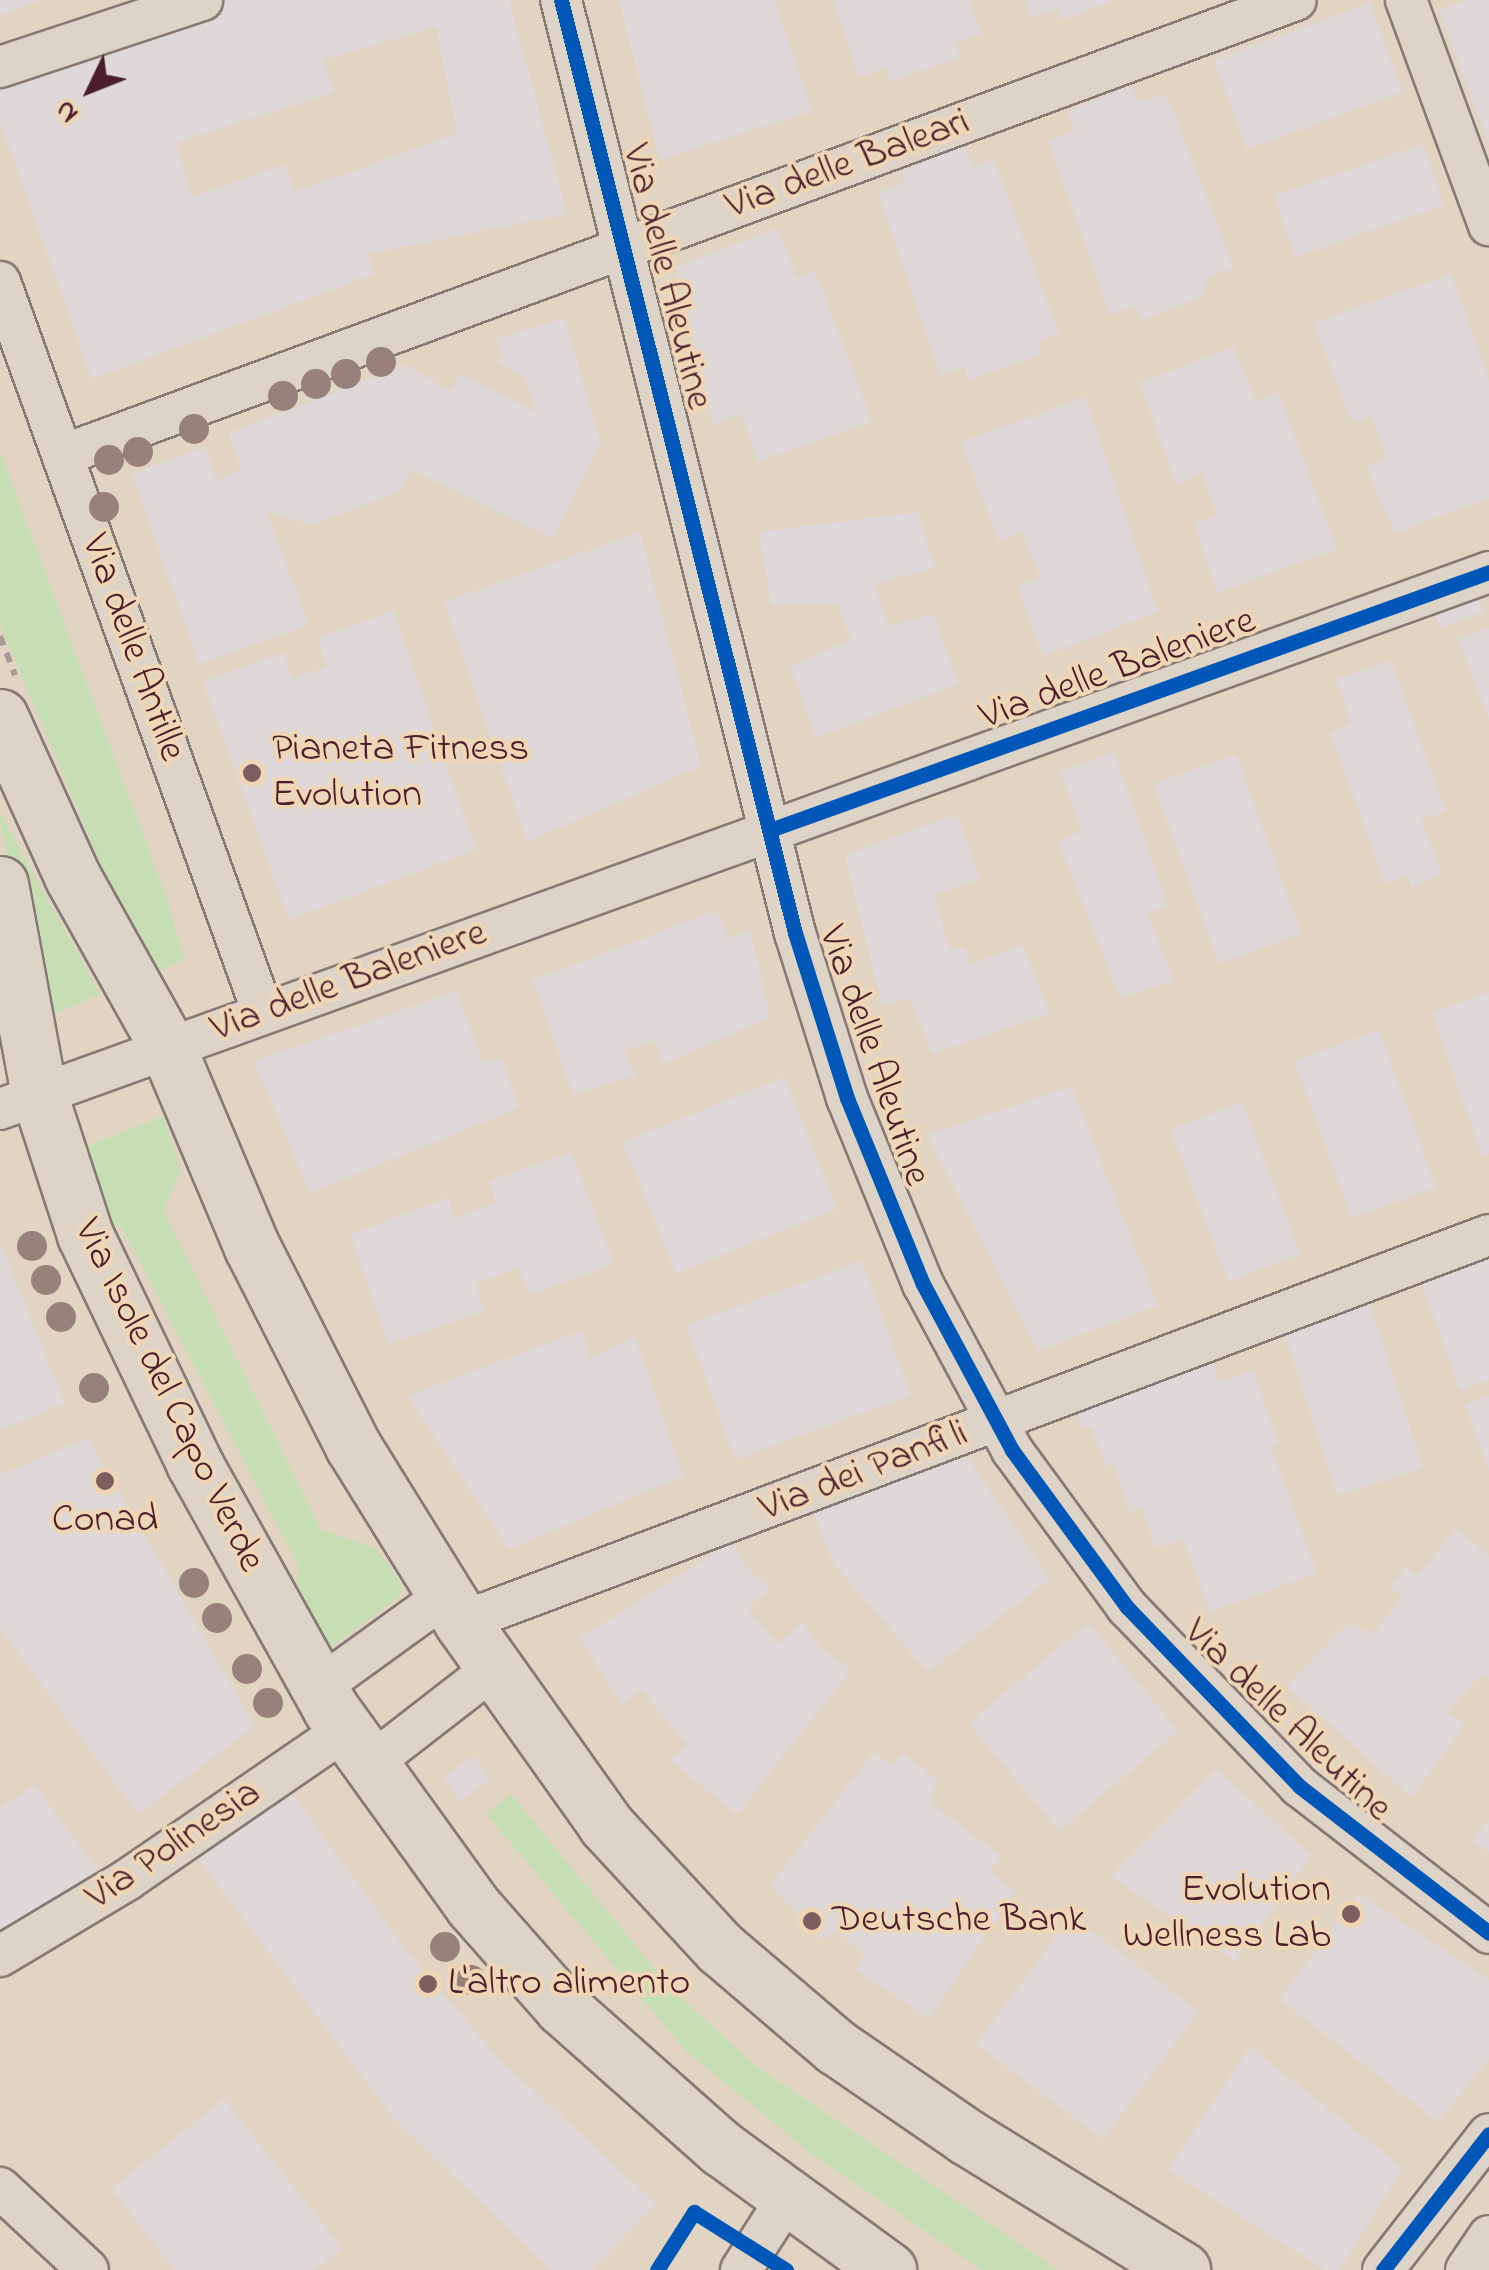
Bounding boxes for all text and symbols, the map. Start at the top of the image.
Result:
north arrow [40,40,140,140]
text: N [46,90,89,132]
street label: Via delle Baleari [720,99,976,231]
street label: Via delle Aleutine [610,139,722,415]
street label: Via delle Antille [69,528,195,768]
street label: Via delle Baleniere [974,598,1262,742]
place label: Pianeta Fitness Evolution [272,726,529,820]
marker: Pianeta Fitness Evolution [241,762,263,784]
street label: Via delle Baleniere [205,910,493,1054]
street label: Via delle Aleutine [806,920,940,1192]
street label: Via Isole del Capo Verde [62,1212,274,1580]
street label: Via dei Panfili [753,1410,975,1534]
marker: Conad [94,1470,116,1492]
place label: Conad [52,1497,158,1545]
street label: Via delle Aleutine [1173,1609,1401,1833]
street label: Via Polinesia [77,1770,271,1922]
place label: Evolution Wellness Lab [1123,1867,1331,1961]
place label: Deutsche Bank [832,1897,1086,1945]
marker: Evolution Wellness Lab [1340,1903,1362,1925]
marker: Deutsche Bank [801,1910,823,1932]
place label: L'altro alimento [448,1960,690,2008]
marker: L'altro alimento [417,1973,439,1995]

